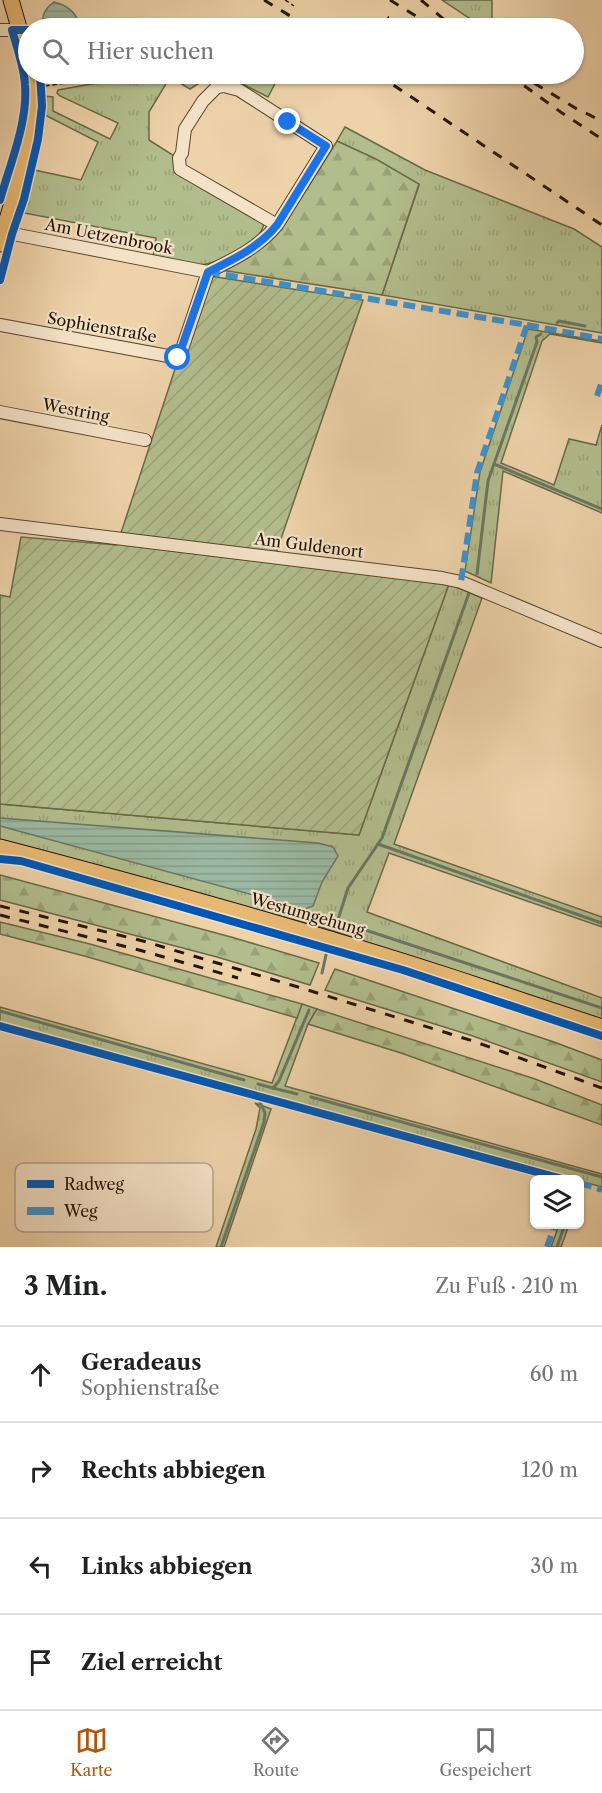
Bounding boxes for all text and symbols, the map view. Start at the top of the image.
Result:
search box [18,18,584,84]
icon: search [39,35,72,68]
text: Hier suchen [87,38,214,65]
route end [274,108,300,134]
street label: Am Uetzenbrook [42,214,175,258]
street label: Sophienstraße [46,308,158,346]
route start [164,344,190,370]
street label: Westring [40,394,112,426]
street label: Am Guldenort [252,528,365,562]
street label: Westumgehung [248,888,368,940]
legend [15,1163,213,1232]
text: Radweg [64,1174,124,1194]
map controls [530,1175,584,1229]
button: layers [530,1175,584,1229]
text: Weg [63,1201,98,1221]
text: 3 Min. [24,1270,107,1302]
text: Zu Fuß · 210 m [435,1274,578,1298]
text: Geradeaus [81,1349,201,1376]
icon: ahead [24,1358,57,1391]
text: 60 m [530,1362,578,1386]
text: Sophienstraße [81,1376,220,1400]
icon: right [24,1454,57,1487]
text: Rechts abbiegen [81,1457,266,1484]
text: 120 m [521,1458,578,1482]
icon: left [24,1550,57,1583]
text: Links abbiegen [81,1553,253,1580]
text: 30 m [530,1554,578,1578]
icon: arrive [24,1646,57,1679]
text: Ziel erreicht [81,1649,222,1676]
tab: Karte [70,1724,113,1780]
tab: Route [253,1724,299,1780]
tab: Gespeichert [439,1724,532,1780]

